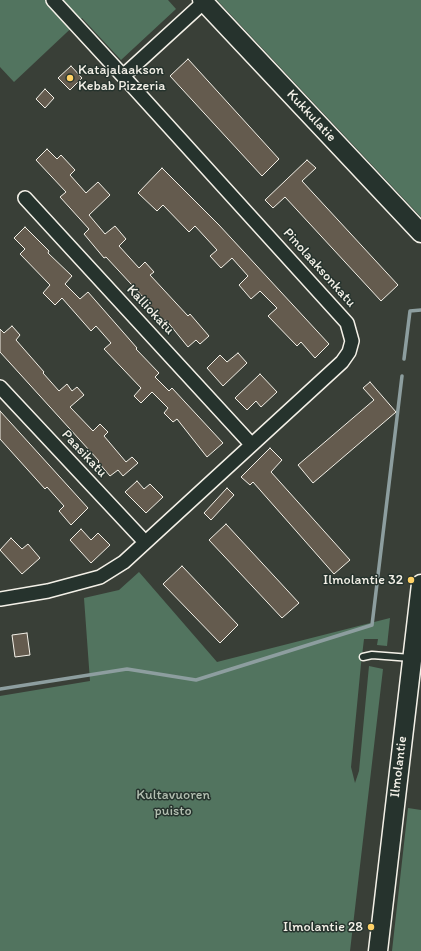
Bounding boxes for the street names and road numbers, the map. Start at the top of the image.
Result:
street label: Kukkulatie [283,86,339,146]
street label: Pinolaaksonkatu [279,225,359,311]
street label: Kalliokatu [123,282,177,338]
street label: Paasikatu [58,427,110,481]
street label: Ilmolantie [387,735,411,799]

